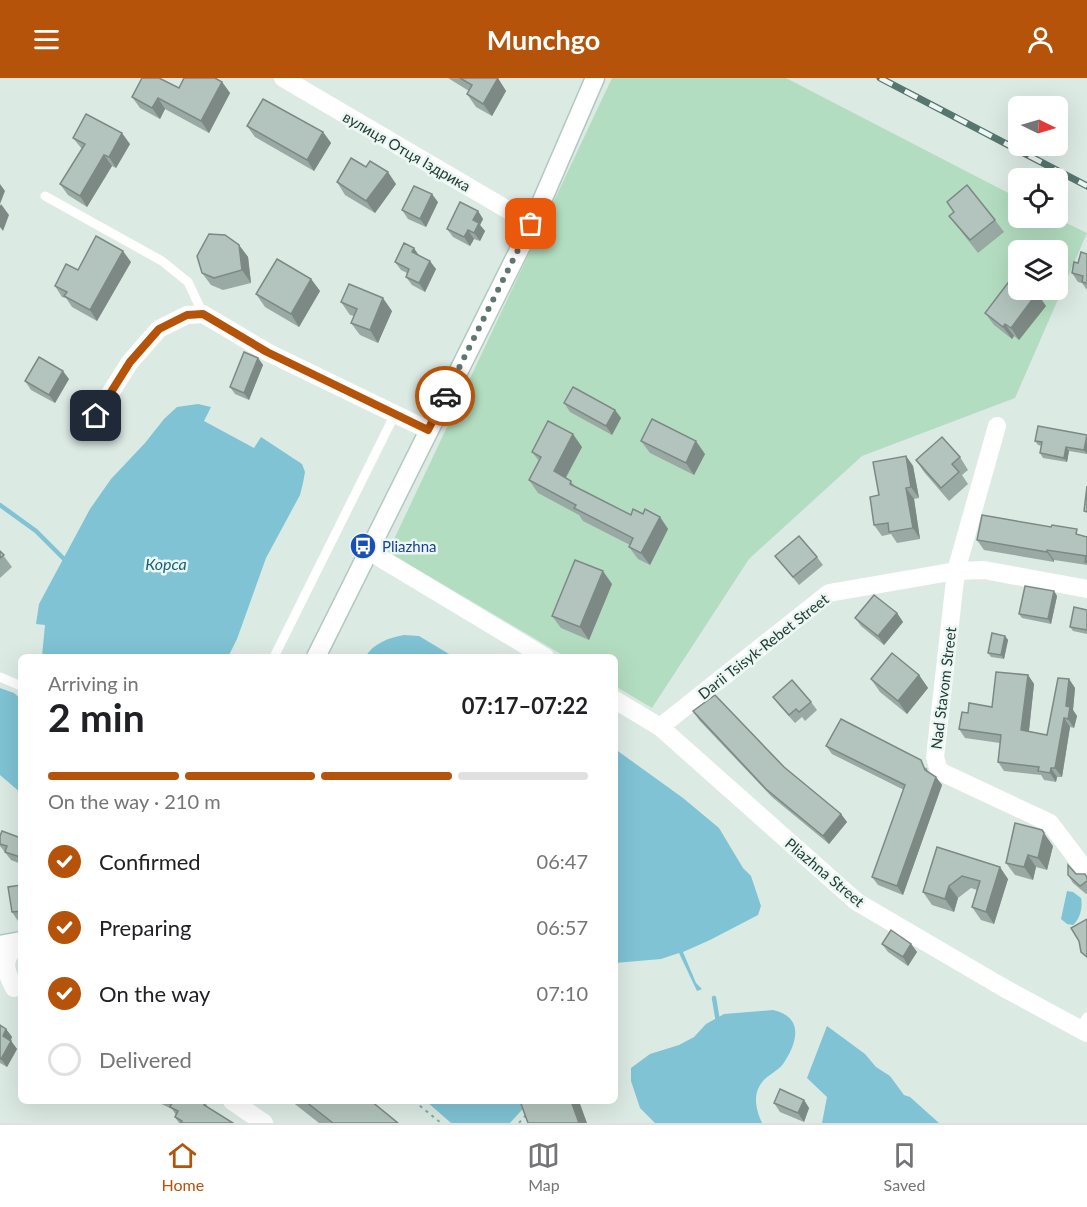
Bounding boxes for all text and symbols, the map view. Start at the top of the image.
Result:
icon: menu [30,23,63,56]
text: Munchgo [487,23,600,56]
icon: person [1024,23,1057,56]
north arrow [1008,96,1068,156]
map controls [1008,96,1068,300]
street label: вулиця Отця Іздрика [340,107,474,195]
button: locate [1008,168,1068,228]
pin [505,198,556,249]
icon: bag [514,207,547,240]
button: layers [1008,240,1068,300]
courier [415,366,475,426]
icon: car [429,380,462,413]
pin [70,390,121,441]
icon: home [79,399,112,432]
bus stop icon: Pliazhna [348,531,378,561]
place label: Pliazhna [382,537,437,555]
water label: Корса [145,554,187,573]
street label: Darii Tsisyk-Rebet Street [694,589,832,703]
street label: Nad Stavom Street [927,625,960,750]
text: Arriving in [48,671,139,695]
text: 07:17–07:22 [462,692,588,719]
text: 2 min [48,694,145,740]
text: On the way · 210 m [48,789,221,813]
street label: Pliazhna Street [782,834,869,911]
icon: check [48,845,81,878]
text: Confirmed [99,848,201,875]
text: 06:47 [537,849,588,873]
icon: check [48,911,81,944]
text: Preparing [99,914,191,941]
text: 06:57 [537,915,588,939]
icon: check [48,977,81,1010]
text: On the way [99,980,210,1007]
text: 07:10 [537,981,588,1005]
text: Delivered [99,1046,192,1073]
tab: Home [162,1139,204,1194]
tab: Map [527,1139,560,1194]
tab: Saved [884,1139,925,1194]

